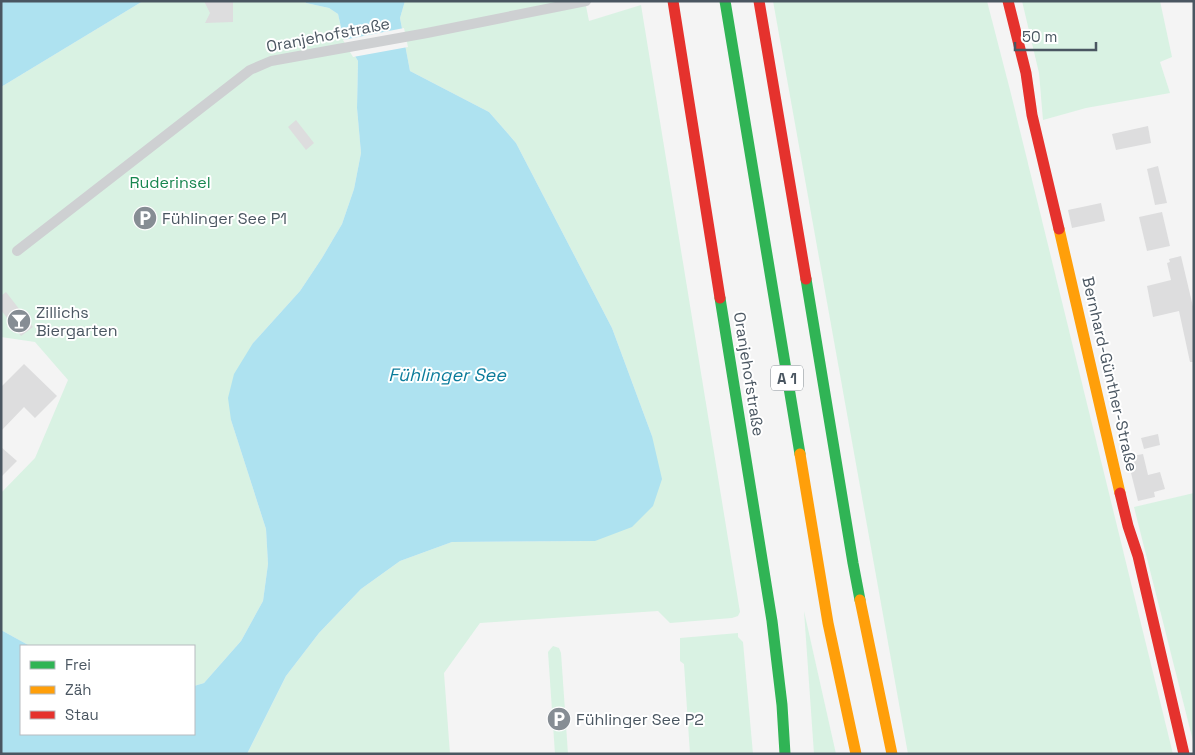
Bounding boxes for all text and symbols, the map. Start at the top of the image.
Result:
street label: Oranjehofstraße [264,13,392,57]
scale bar [1015,20,1096,52]
text: 50 m [1022,27,1057,46]
park label: Ruderinsel [129,172,211,193]
parking icon: Fühlinger See P1 [132,205,158,231]
place label: Fühlinger See P1 [162,208,287,229]
street label: Bernhard-Günther-Straße [1077,274,1143,474]
place label: Zillichs Biergarten [36,302,118,341]
bar icon: Zillichs Biergarten [6,308,32,334]
street label: Oranjehofstraße [729,310,769,438]
water label: Fühlinger See [388,363,507,386]
road number: A 1 [771,366,803,390]
legend [20,645,195,735]
text: Frei [65,655,91,674]
text: Zäh [65,680,91,699]
text: Stau [65,705,99,724]
parking icon: Fühlinger See P2 [546,706,572,732]
place label: Fühlinger See P2 [576,709,704,730]

